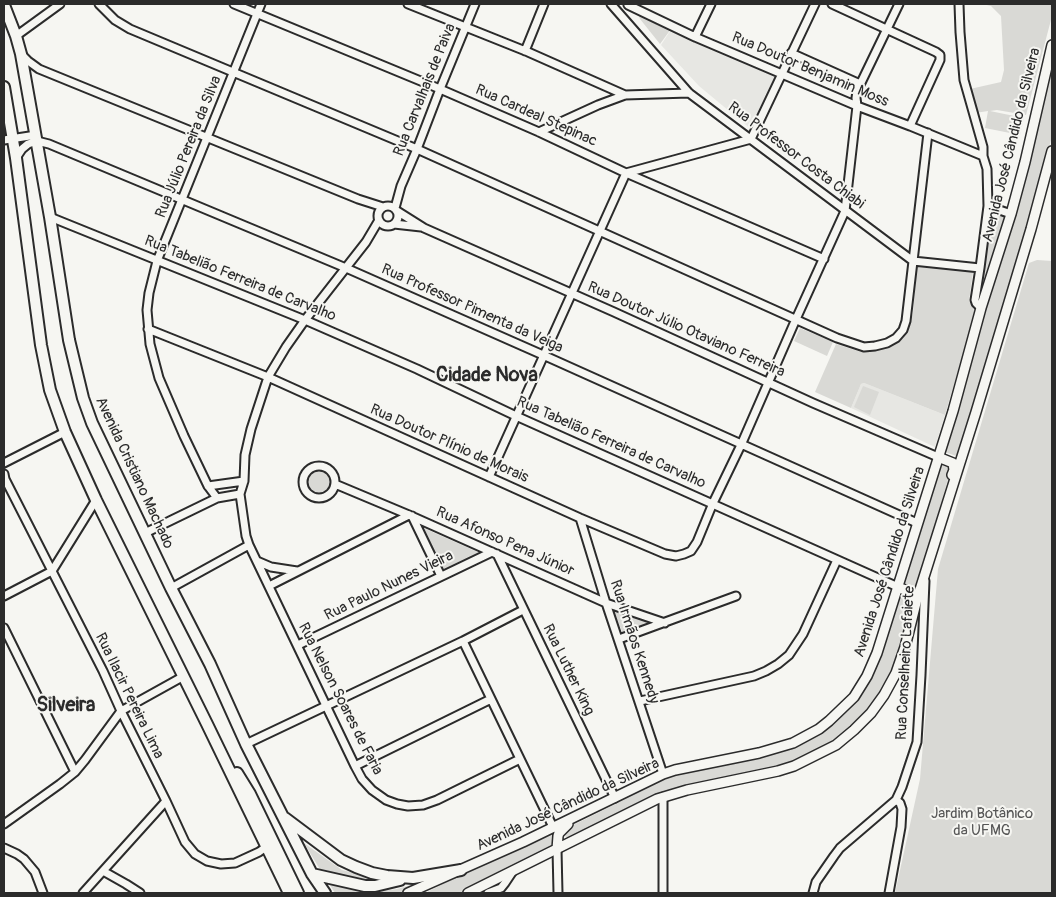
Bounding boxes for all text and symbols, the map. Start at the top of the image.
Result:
street label: Rua Carvalhais de Paiva [390,21,460,159]
street label: Rua Doutor Benjamin Moss [729,29,891,111]
street label: Avenida José Cândido da Silveira [979,46,1045,244]
street label: Rua Júlio Pereira da Silva [152,73,226,221]
street label: Rua Cardeal Stepinac [472,81,600,151]
street label: Rua Professor Costa Chiabi [724,99,868,213]
street label: Rua Tabelião Ferreira de Carvalho [142,232,338,326]
street label: Rua Professor Pimenta da Veiga [378,261,566,357]
street label: Rua Doutor Júlio Otaviano Ferreira [585,278,787,382]
district label: Cidade Nova [436,364,538,388]
street label: Rua Tabelião Ferreira de Carvalho [514,393,708,493]
street label: Avenida Cristiano Machado [91,394,177,552]
street label: Rua Doutor Plínio de Morais [367,401,531,487]
street label: Avenida José Cândido da Silveira [851,464,929,660]
street label: Rua Afonso Pena Júnior [433,503,577,581]
street label: Rua Paulo Nunes Vieira [322,547,456,625]
street label: Rua Irmãos Kennedy [605,578,663,706]
street label: Rua Conselheiro Lafaiete [893,585,919,741]
street label: Rua Nelson Soares de Faria [294,620,386,778]
street label: Rua Luther King [538,621,598,719]
street label: Rua Ilacir Pereira Lima [91,630,167,762]
district label: Silveira [37,694,95,718]
street label: Avenida José Cândido da Silveira [474,755,662,855]
park label: Jardim Botânico da UFMG [931,805,1033,840]

